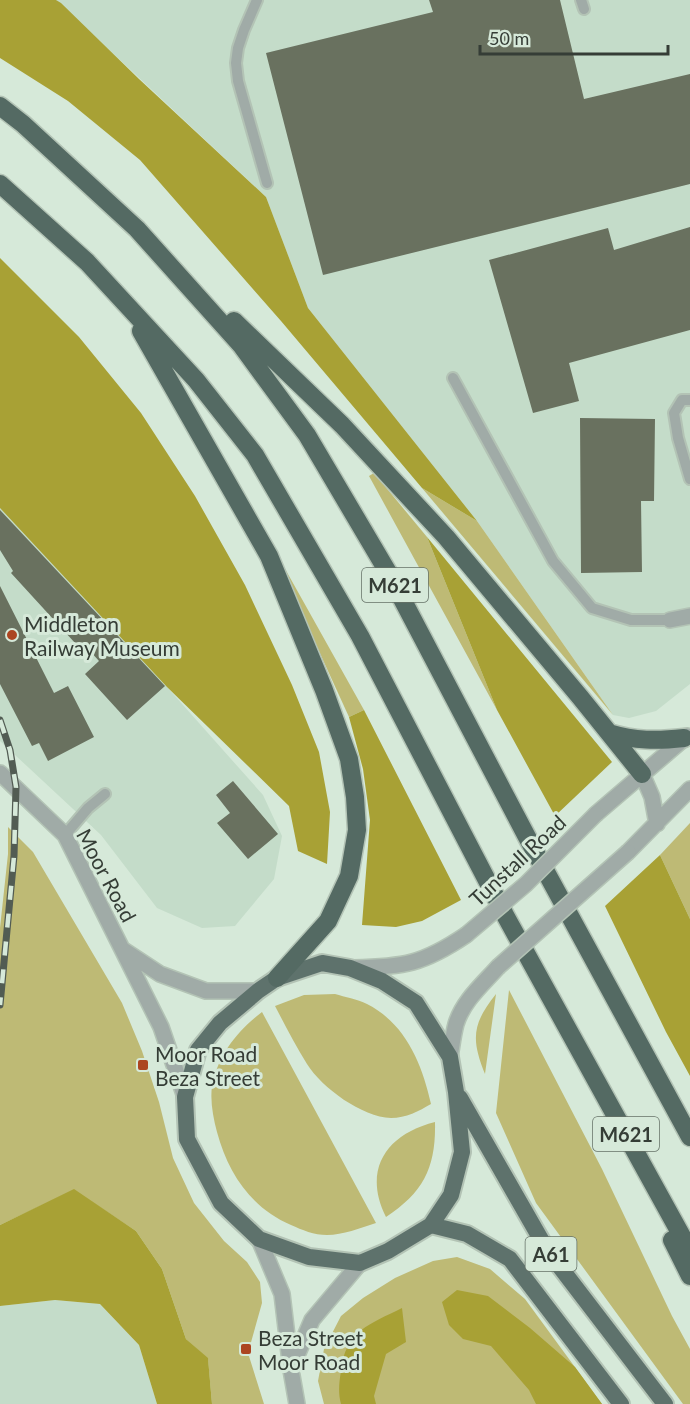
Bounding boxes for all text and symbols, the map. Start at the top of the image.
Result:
scale bar [480,18,668,56]
text: 50 m [489,27,529,49]
road number: M621 [362,568,428,602]
place label: Middleton Railway Museum [24,611,180,660]
marker: Middleton Railway Museum [5,628,19,642]
street label: Tunstall Road [464,809,570,911]
street label: Moor Road [72,824,142,926]
place label: Moor Road Beza Street [155,1041,261,1090]
marker: Moor Road Beza Street [136,1058,150,1072]
road number: M621 [593,1117,659,1151]
road number: A61 [526,1237,576,1271]
place label: Beza Street Moor Road [258,1325,364,1374]
marker: Beza Street Moor Road [239,1342,253,1356]

